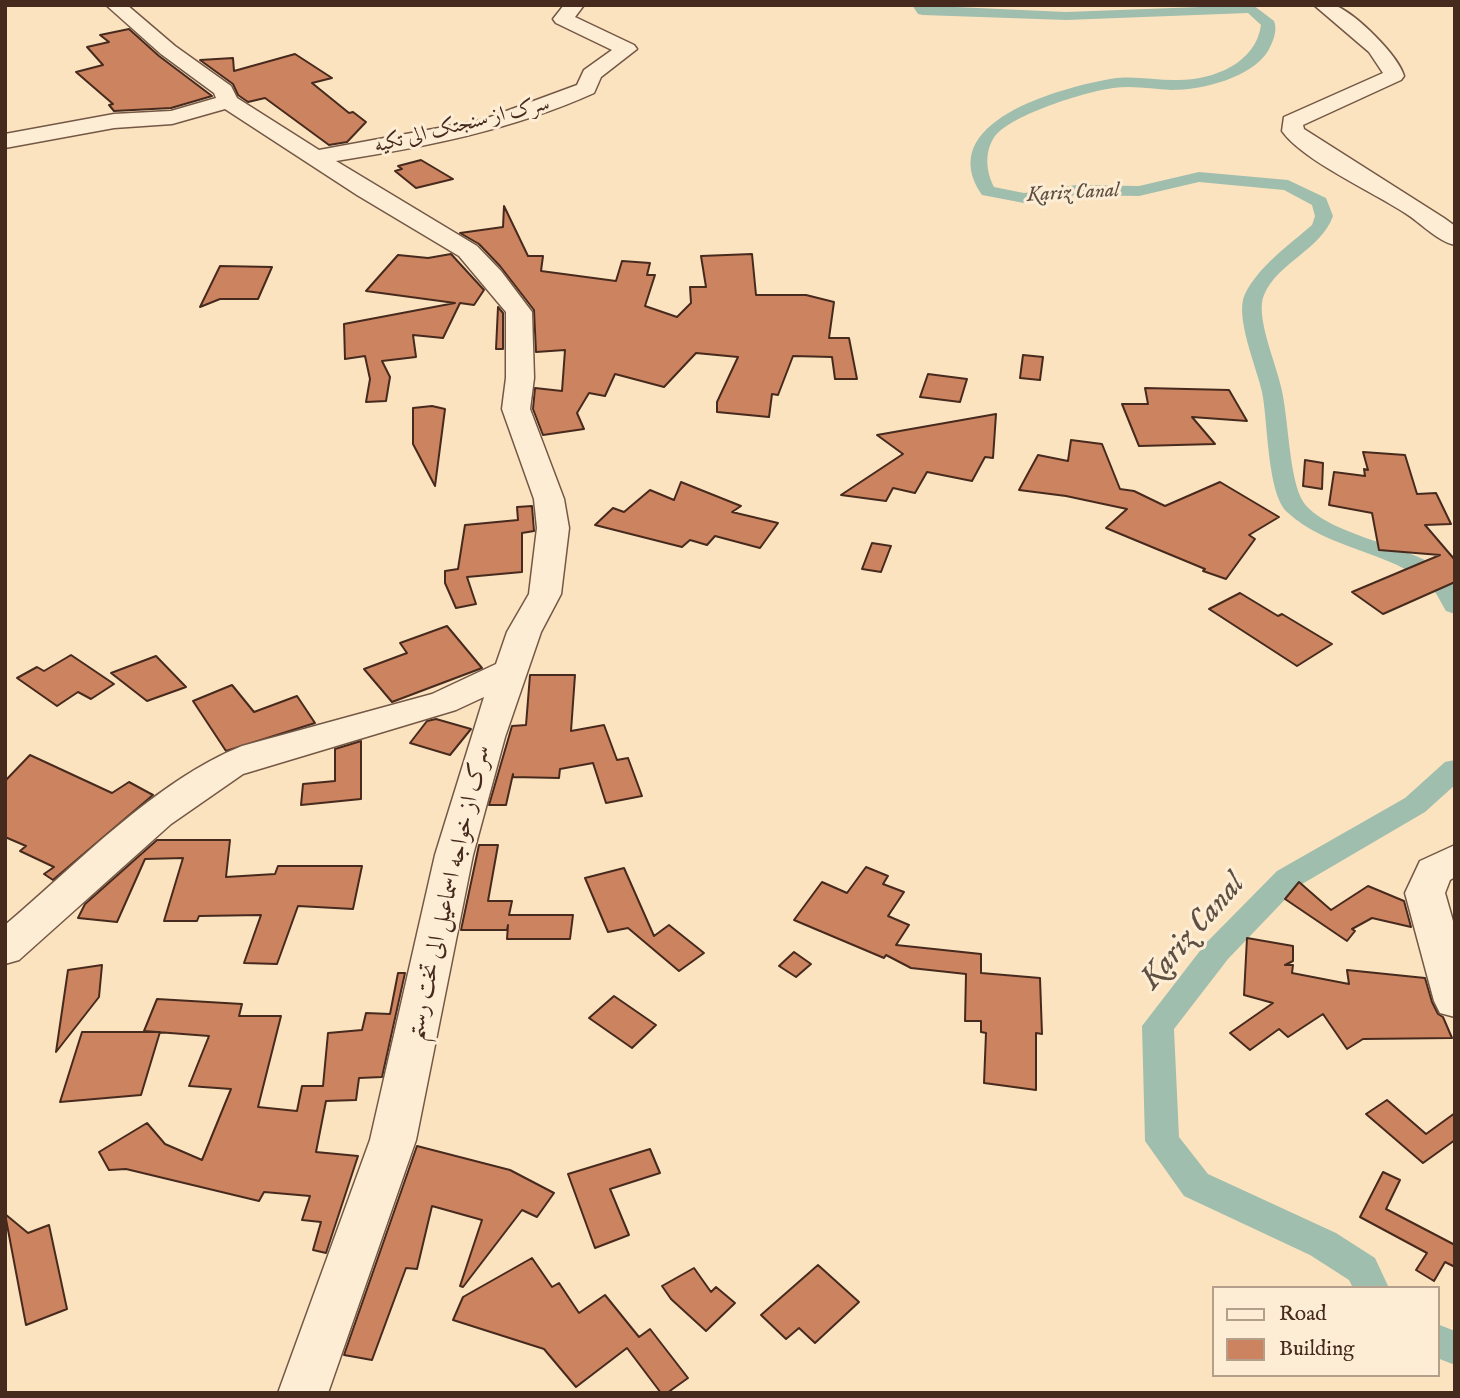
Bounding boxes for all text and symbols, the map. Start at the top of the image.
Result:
street label: سرک از سنجتک الی تکیه [372,92,552,160]
water label: Kariz Canal [1026,179,1120,209]
street label: سرک از خواجه اسماعیل الی تخت رستم [402,743,498,1043]
water label: Kariz Canal [1133,867,1255,999]
legend [1212,1286,1439,1377]
text: Road [1279,1301,1326,1328]
text: Building [1279,1336,1354,1363]

